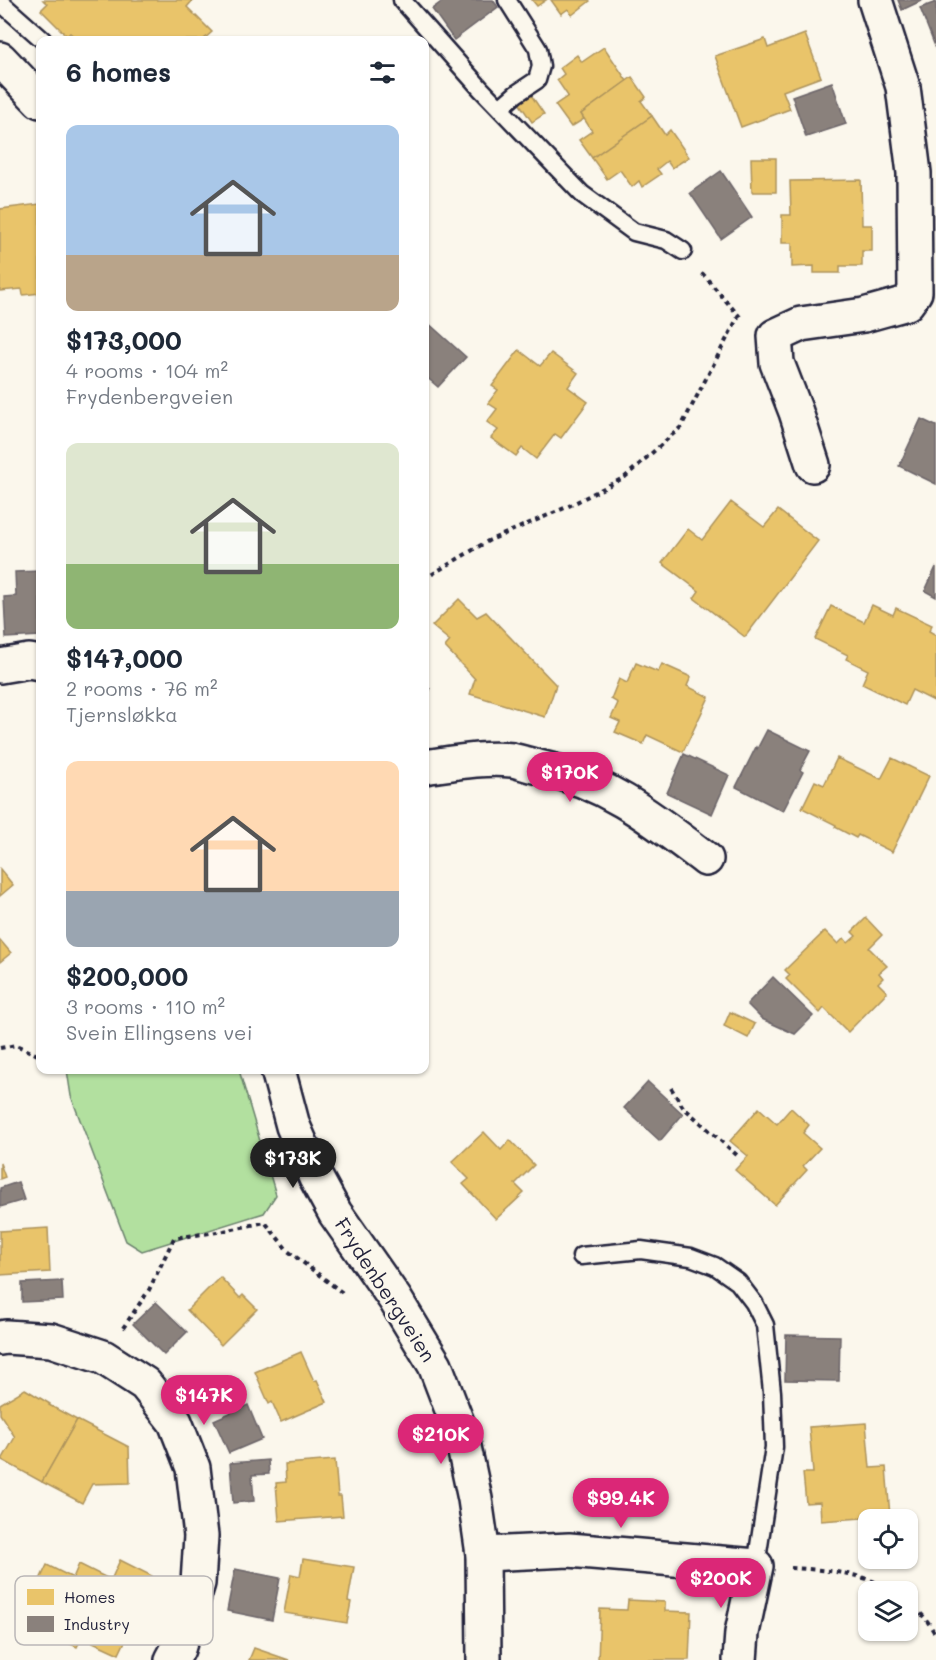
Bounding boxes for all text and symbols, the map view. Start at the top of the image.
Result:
text: 6 homes [66,55,171,89]
icon: filters [366,56,399,89]
icon: home [179,164,287,272]
text: $173,000 [66,323,182,357]
text: 4 rooms · 104 m² [66,357,228,383]
text: Frydenbergveien [66,383,233,409]
icon: home [179,482,287,590]
text: $147,000 [66,641,183,675]
text: 2 rooms · 76 m² [66,675,218,701]
text: Tjernsløkka [66,701,178,727]
pin: $170K [528,752,612,803]
text: $170K [541,758,599,784]
icon: home [179,800,287,908]
text: $200,000 [66,959,188,993]
text: 3 rooms · 110 m² [66,993,225,1019]
text: Svein Ellingsens vei [66,1019,253,1045]
pin: $173K [251,1138,335,1189]
text: $173K [264,1144,322,1170]
street label: Frydenbergveien [329,1212,442,1367]
pin: $147K [162,1375,246,1426]
text: $147K [175,1381,233,1407]
pin: $210K [399,1414,483,1465]
text: $210K [412,1420,470,1446]
pin: $99.4K [572,1478,670,1529]
text: $99.4K [587,1484,655,1510]
map controls [858,1509,918,1641]
button: locate [858,1509,918,1569]
pin: $200K [679,1558,763,1609]
text: $200K [690,1564,752,1590]
legend [15,1576,213,1645]
button: layers [858,1581,918,1641]
text: Homes [64,1586,115,1607]
text: Industry [64,1613,130,1634]

